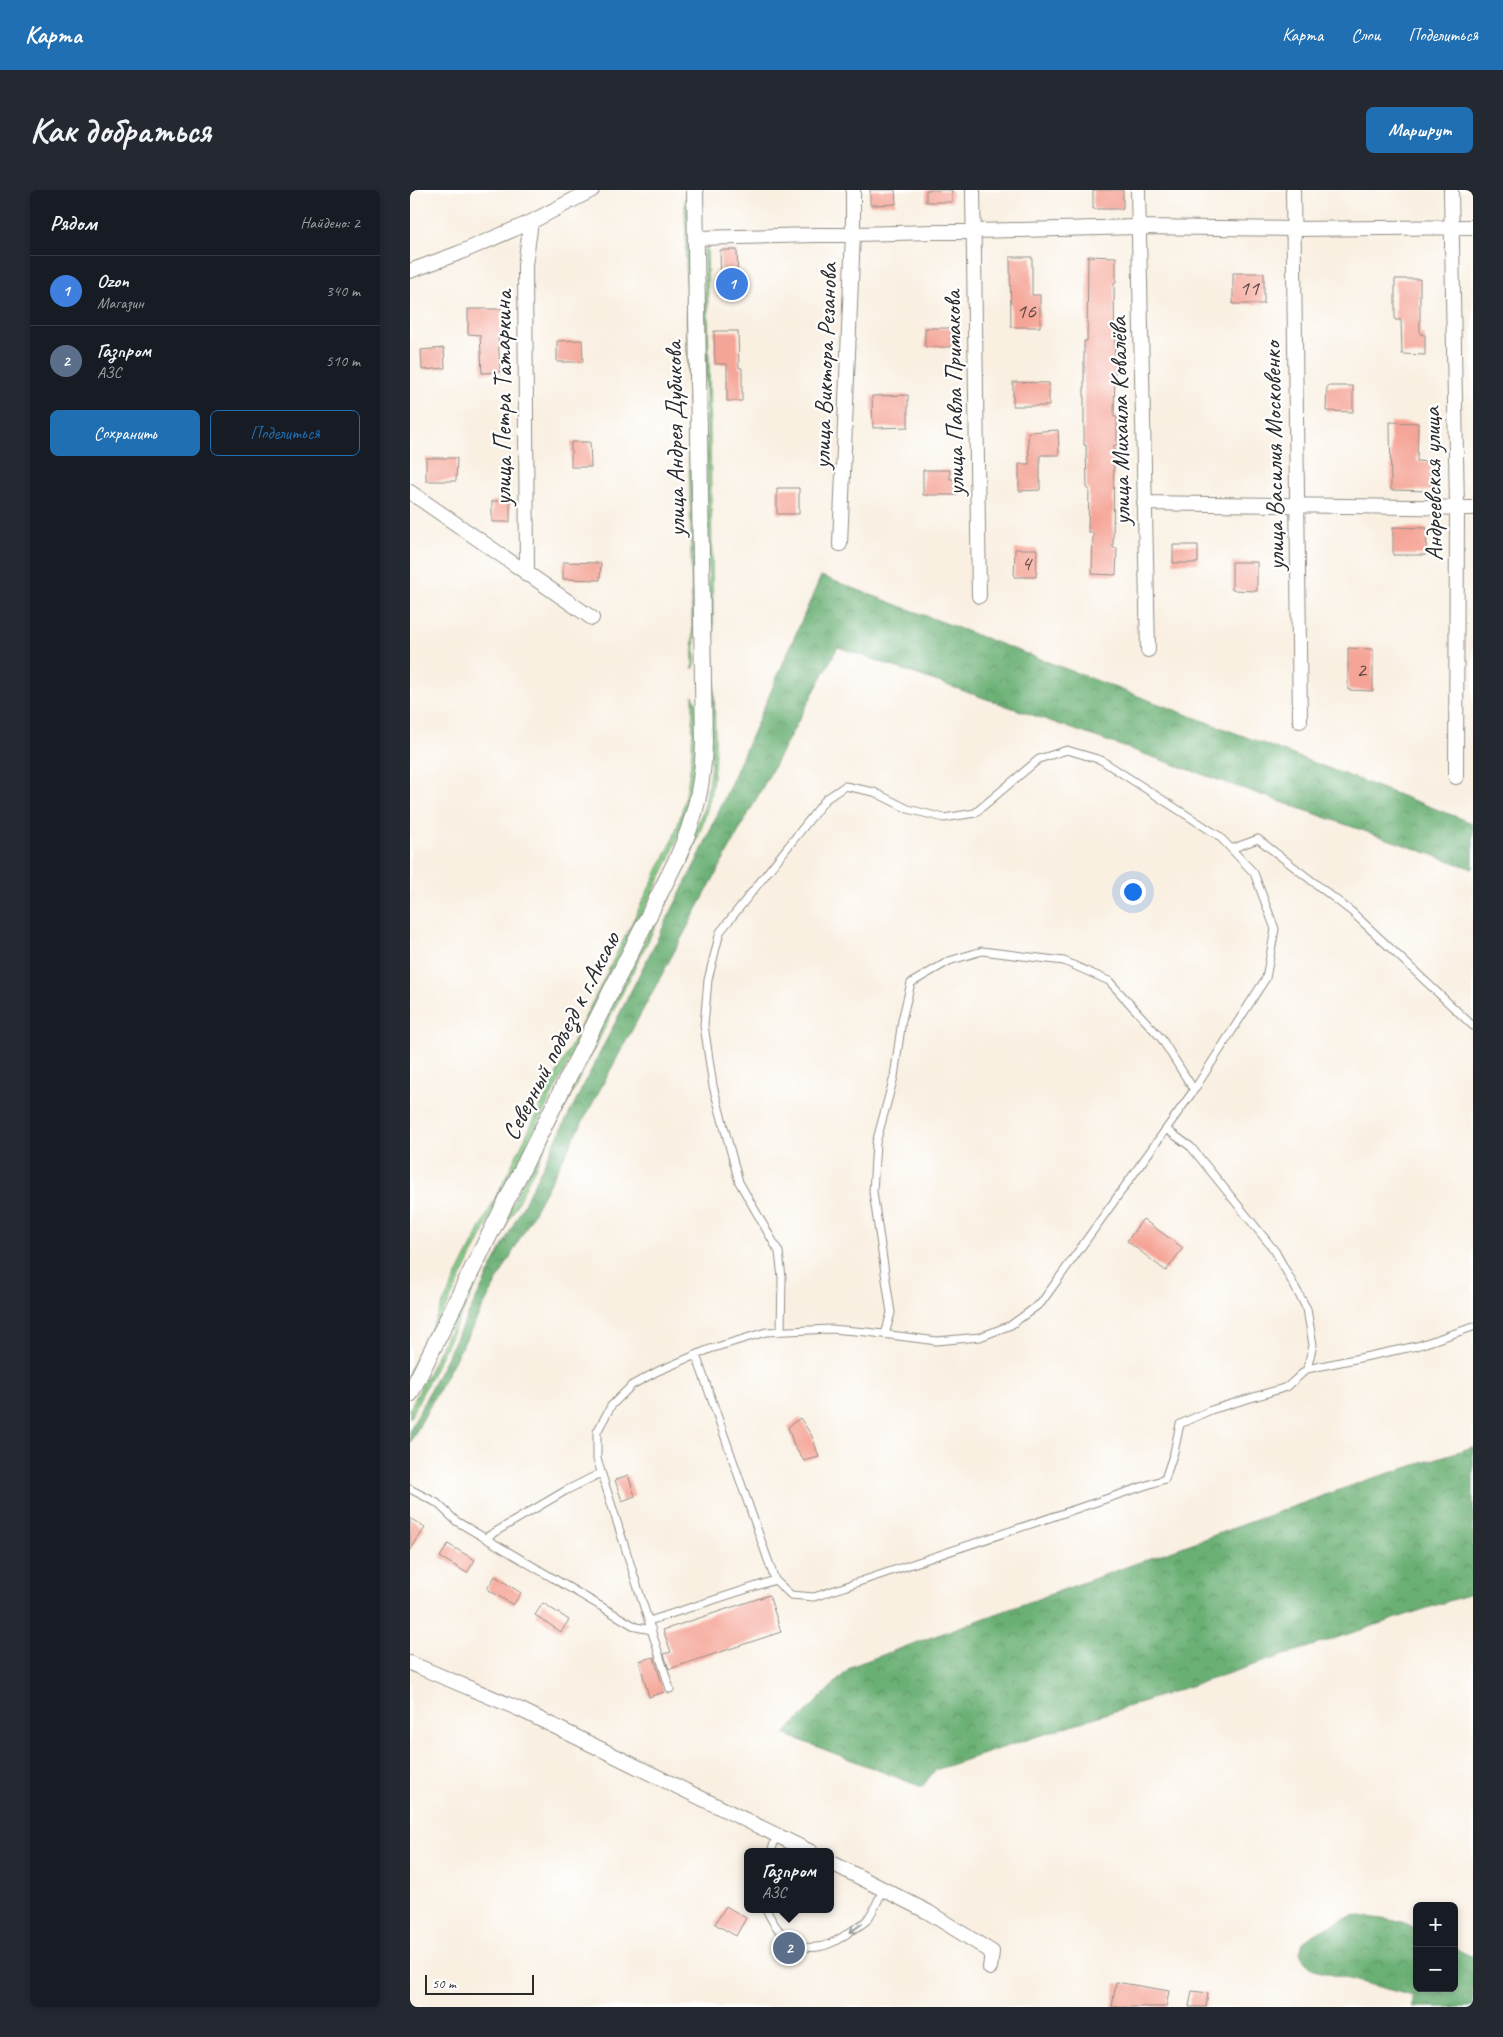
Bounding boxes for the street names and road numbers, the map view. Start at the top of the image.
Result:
street label: улица Виктора Резанова [805,260,845,472]
street label: улица Павла Примакова [936,287,972,498]
street label: улица Петра Татаркина [487,288,519,507]
street label: улица Михаила Ковалёва [1102,314,1138,528]
street label: улица Андрея Дубикова [657,338,693,539]
street label: улица Василия Московенко [1256,338,1292,573]
street label: Андреевская улица [1416,405,1450,561]
street label: Северный подъезд к г.Аксаю [495,925,629,1146]

